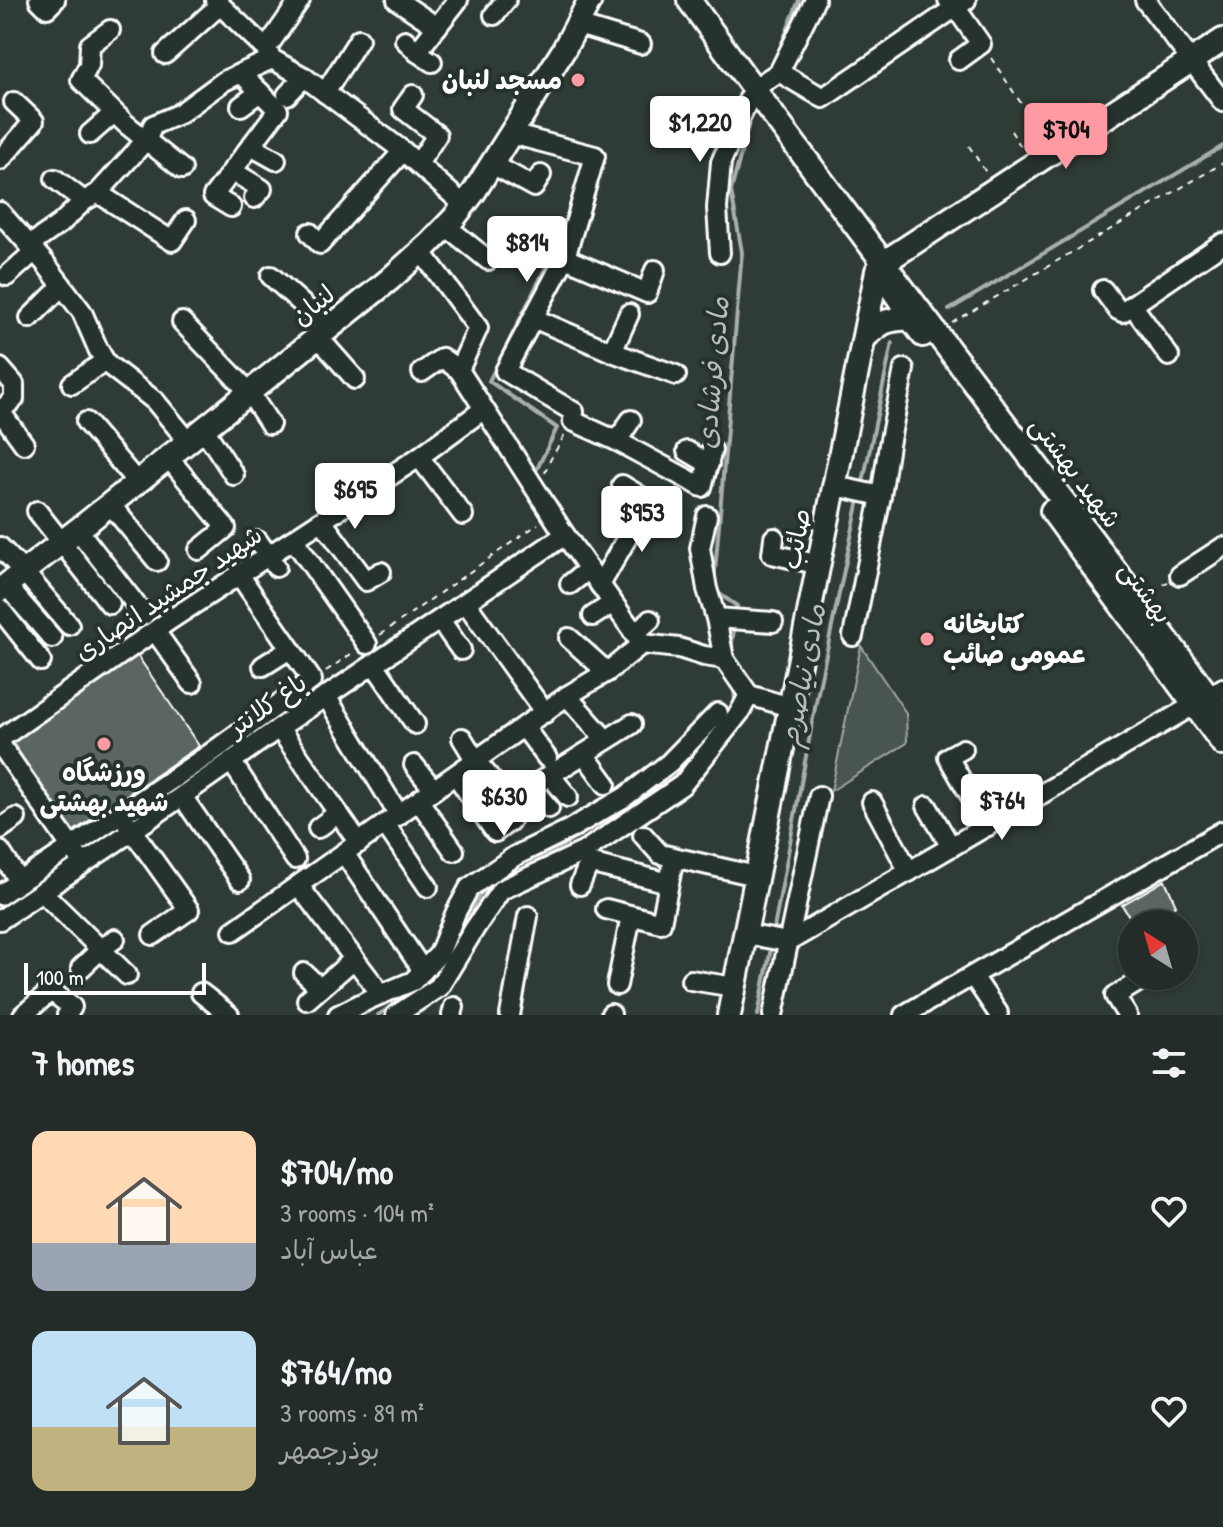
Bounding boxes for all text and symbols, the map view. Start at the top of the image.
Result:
place label: مسجد لنبان [442,62,562,97]
marker: مسجد لنبان [569,71,587,89]
pin: $1,220 [635,96,765,164]
pin: $704 [1019,103,1113,171]
text: $1,220 [668,104,732,139]
text: $704 [1042,111,1090,146]
pin: $814 [480,216,574,284]
text: $814 [505,224,549,259]
street label: لنبان [284,276,342,333]
water label: مادی فرشادی [686,295,738,451]
street label: شهید بهشتی [1023,408,1130,535]
pin: $695 [308,463,402,531]
text: $695 [333,471,377,506]
pin: $953 [595,486,689,554]
text: $953 [619,494,665,529]
street label: صائب [772,505,819,572]
street label: شهید جمشید انصاری [67,517,269,669]
street label: بهشتی [1112,553,1181,630]
water label: مادی نیاصرم [769,600,837,751]
place label: کتابخانه عمومی صائب [943,606,1087,671]
marker: کتابخانه عمومی صائب [918,630,936,648]
street label: باغ کلانتر [218,665,314,747]
marker: ورزشگاه شهید بهشتی [95,735,113,753]
place label: ورزشگاه شهید بهشتی [40,754,168,819]
pin: $630 [457,770,551,838]
pin: $764 [955,774,1049,842]
text: $630 [481,778,527,813]
text: $764 [979,782,1025,817]
north arrow [1118,910,1198,990]
map controls [1118,910,1198,990]
scale bar [24,959,206,995]
text: 100 m [36,962,84,992]
text: 7 homes [32,1040,134,1086]
icon: filters [1147,1041,1191,1085]
text: $704/mo [280,1149,393,1195]
icon: home [96,1163,192,1259]
icon: heart [1147,1189,1191,1233]
text: 3 rooms · 104 m² [280,1195,434,1230]
text: عباس آباد [280,1232,378,1267]
text: $764/mo [280,1349,392,1395]
icon: home [96,1363,192,1459]
icon: heart [1147,1389,1191,1433]
text: 3 rooms · 89 m² [280,1395,424,1430]
text: بوذرجمهر [280,1432,380,1467]

